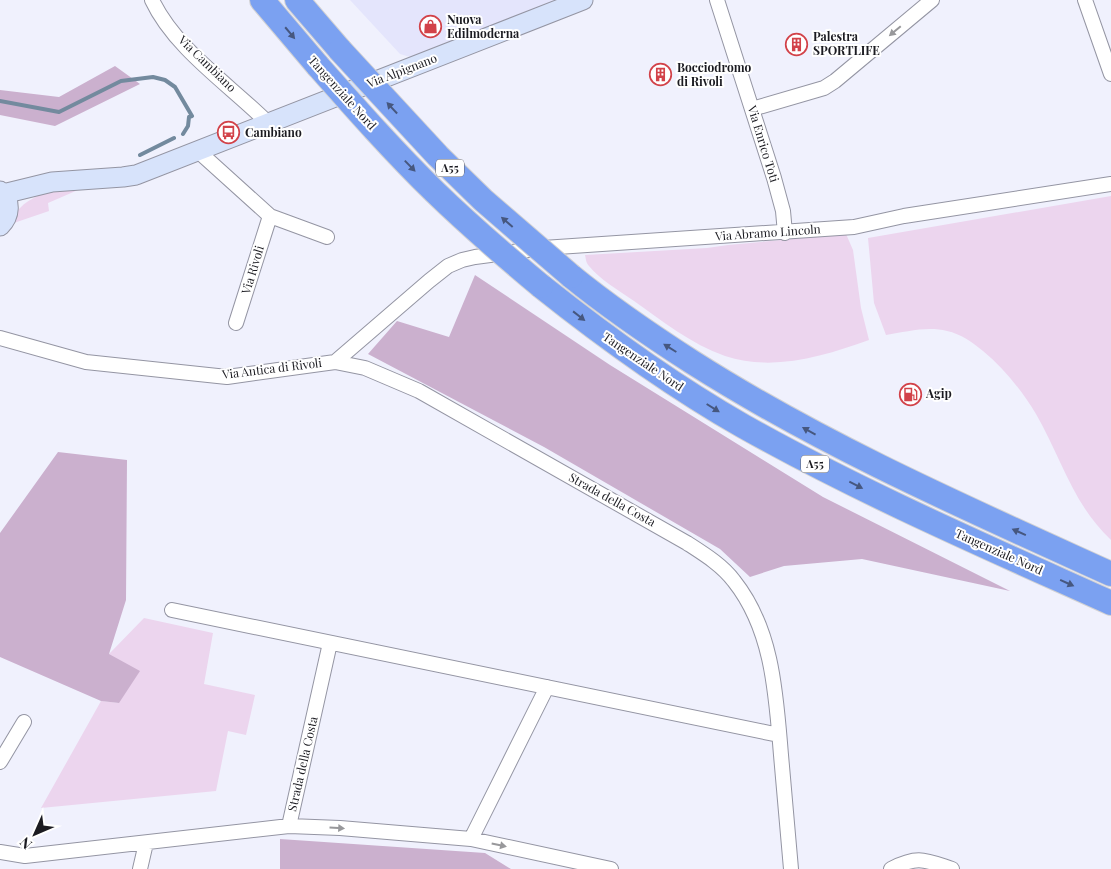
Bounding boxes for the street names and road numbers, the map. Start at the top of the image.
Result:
street label: Via Cambiano [175,31,240,95]
street label: Via Alpignano [363,49,439,91]
street label: Tangenziale Nord [305,52,380,133]
street label: Via Enrico Toti [744,103,783,184]
road number: A55 [436,160,464,177]
street label: Via Abramo Lincoln [714,220,821,244]
street label: Via Rivoli [237,243,267,297]
street label: Tangenziale Nord [600,328,687,394]
street label: Via Antica di Rivoli [220,354,323,382]
road number: A55 [801,456,829,472]
street label: Strada della Costa [566,469,659,530]
street label: Tangenziale Nord [953,525,1046,578]
street label: Strada della Costa [283,715,321,813]

